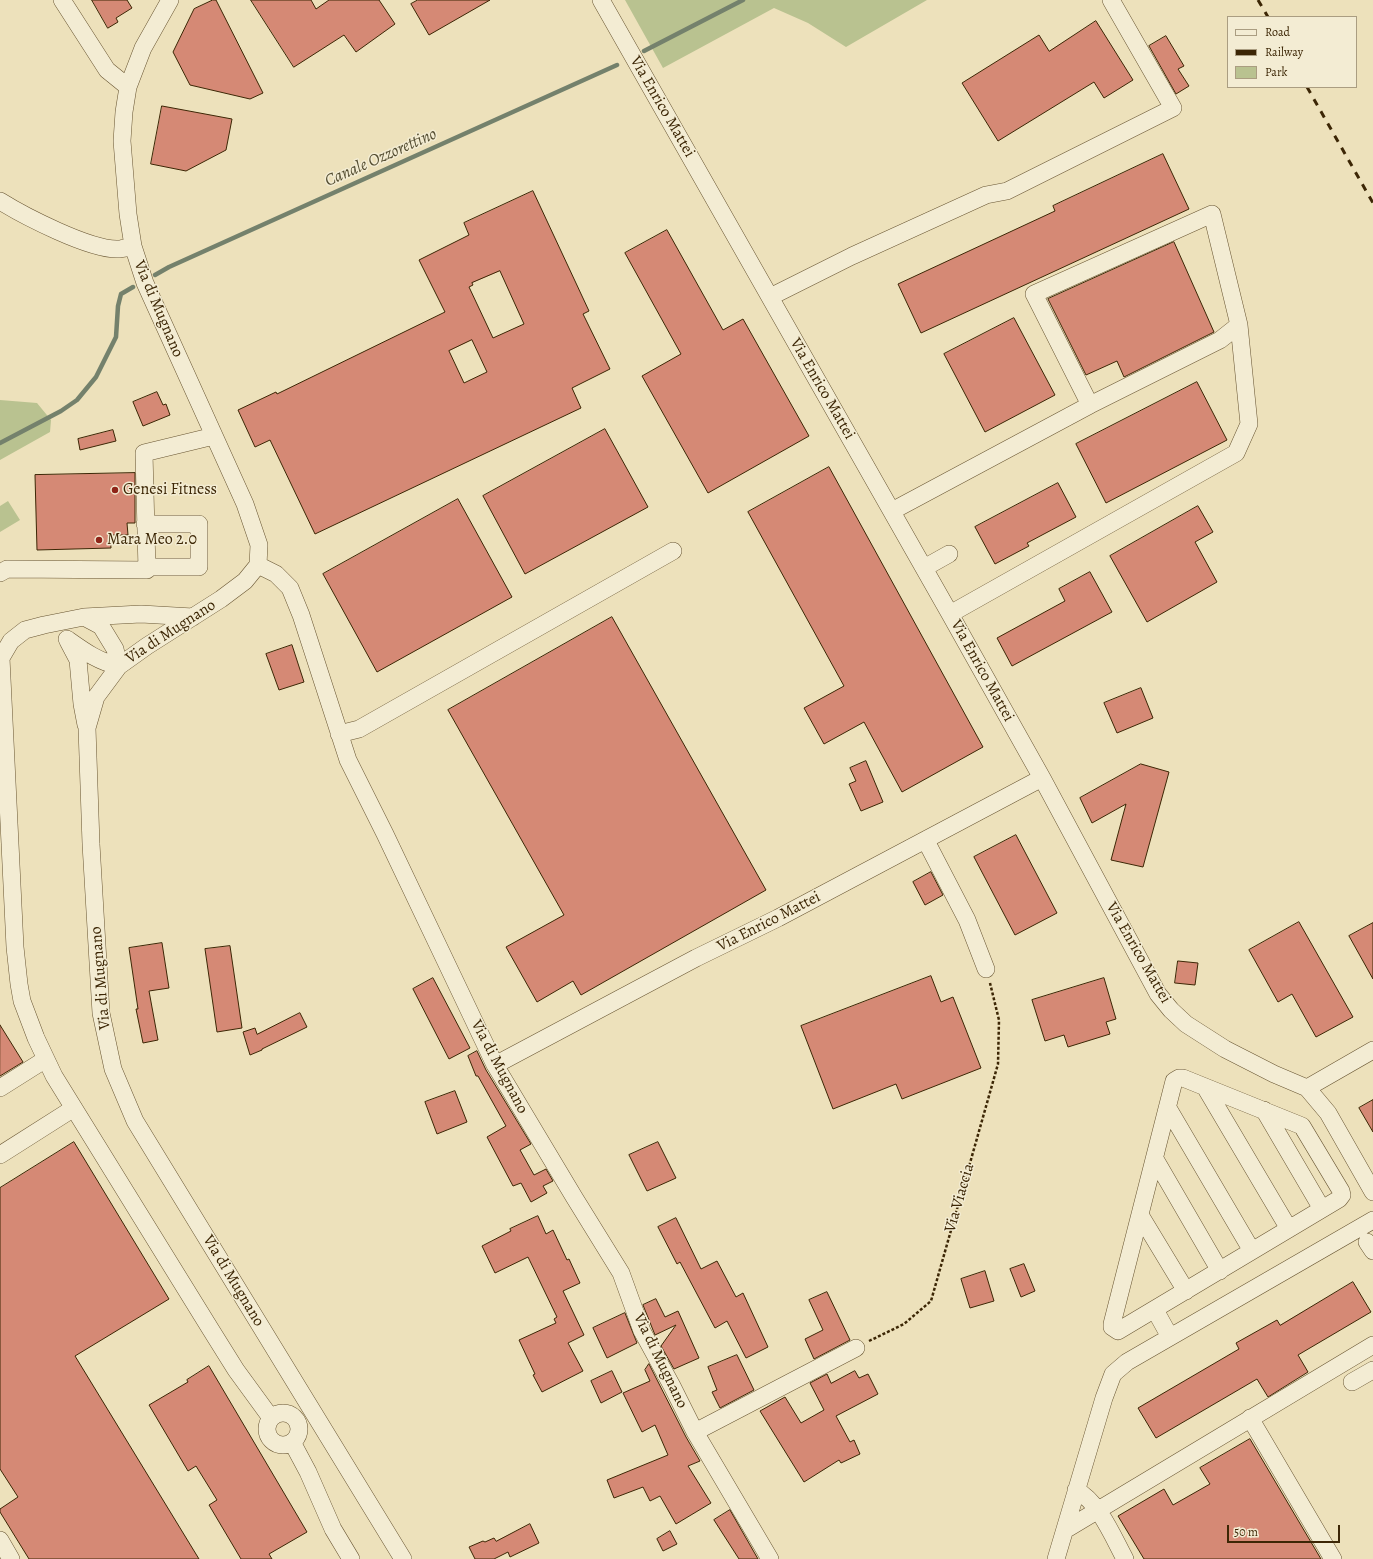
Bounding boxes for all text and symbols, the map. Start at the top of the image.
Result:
legend [1227,16,1357,88]
text: Road [1265,24,1290,40]
text: Railway [1265,44,1303,60]
street label: Via Enrico Mattei [625,53,699,161]
text: Park [1265,64,1288,80]
water label: Canale Ozzorettino [322,124,440,192]
street label: Via di Mugnano [129,258,187,360]
street label: Via Enrico Mattei [785,335,859,443]
place label: Genesi Fitness [123,480,217,500]
marker: Genesi Fitness [110,485,120,495]
place label: Mara Meo 2.0 [107,530,197,550]
marker: Mara Meo 2.0 [94,535,104,545]
street label: Via di Mugnano [122,596,220,668]
street label: Via Enrico Mattei [946,617,1018,725]
street label: Via Enrico Mattei [714,888,824,956]
street label: Via Enrico Mattei [1101,899,1175,1007]
street label: Via di Mugnano [87,926,115,1030]
street label: Via di Mugnano [466,1017,532,1117]
street label: Via Viaccia [941,1161,979,1235]
street label: Via di Mugnano [198,1232,268,1330]
street label: Via di Mugnano [629,1310,691,1412]
scale bar [1229,1517,1342,1543]
text: 50 m [1234,1524,1258,1540]

